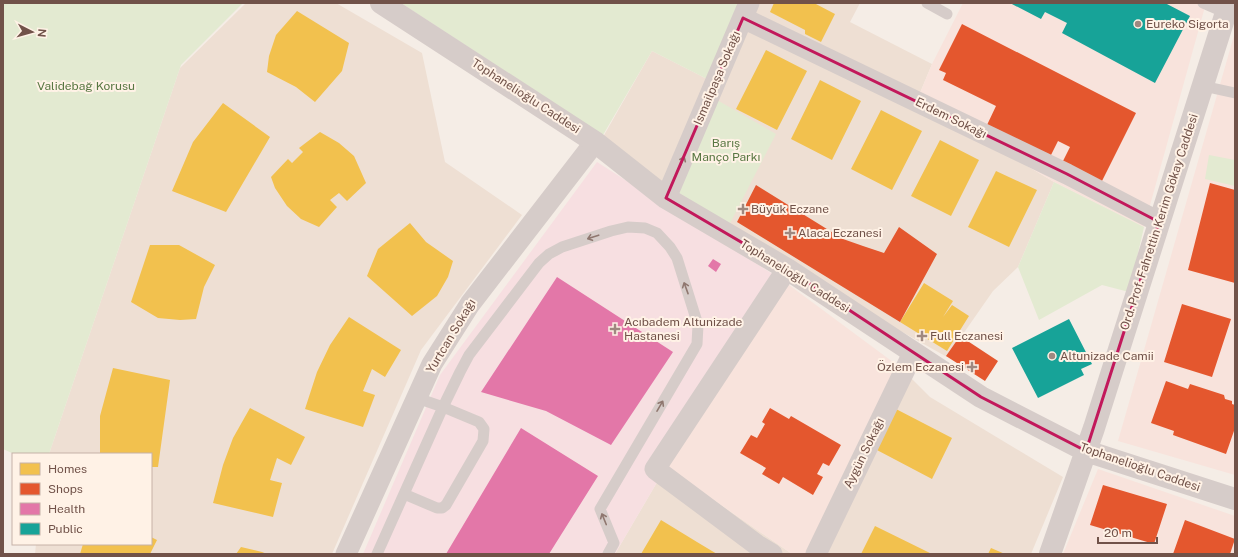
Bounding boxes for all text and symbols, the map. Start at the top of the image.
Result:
north arrow [12,12,52,52]
place label: Eureko Sigorta [1146,17,1229,31]
marker: Eureko Sigorta [1133,19,1143,29]
text: N [36,28,48,38]
street label: Ismailpaşa Sokağı [691,29,743,127]
street label: Tophanelioğlu Caddesi [469,56,583,136]
park label: Validebağ Korusu [37,79,135,93]
street label: Erdem Sokağı [913,95,989,141]
street label: Ord. Prof. Fahrettin Kerim Gökay Caddesi [1117,112,1201,332]
park label: Barış Manço Parkı [692,136,760,164]
one-way arrow [678,156,686,168]
place label: Büyük Eczane [751,202,829,216]
marker: Büyük Eczane [738,204,748,214]
place label: Alaca Eczanesi [798,226,882,240]
marker: Alaca Eczanesi [785,228,795,238]
one-way arrow [586,234,599,241]
street label: Tophanelioğlu Caddesi [738,237,852,315]
one-way arrow [682,281,689,294]
street label: Yurtcan Sokağı [423,296,479,376]
place label: Acıbadem Altunizade Hastanesi [624,315,743,343]
marker: Acıbadem Altunizade Hastanesi [609,323,621,335]
place label: Full Eczanesi [930,329,1003,343]
marker: Full Eczanesi [917,331,927,341]
place label: Altunizade Camii [1060,349,1154,363]
marker: Altunizade Camii [1047,351,1057,361]
place label: Özlem Eczanesi [877,360,964,374]
marker: Özlem Eczanesi [967,362,977,372]
one-way arrow [657,400,665,412]
street label: Aygün Sokağı [841,416,887,490]
street label: Tophanelioğlu Caddesi [1078,440,1202,494]
legend [12,453,152,545]
text: Homes [48,462,87,476]
text: Shops [48,482,83,496]
text: Health [48,502,85,516]
one-way arrow [600,513,607,525]
scale bar [1098,519,1157,545]
text: Public [48,522,83,536]
text: 20 m [1104,526,1132,540]

